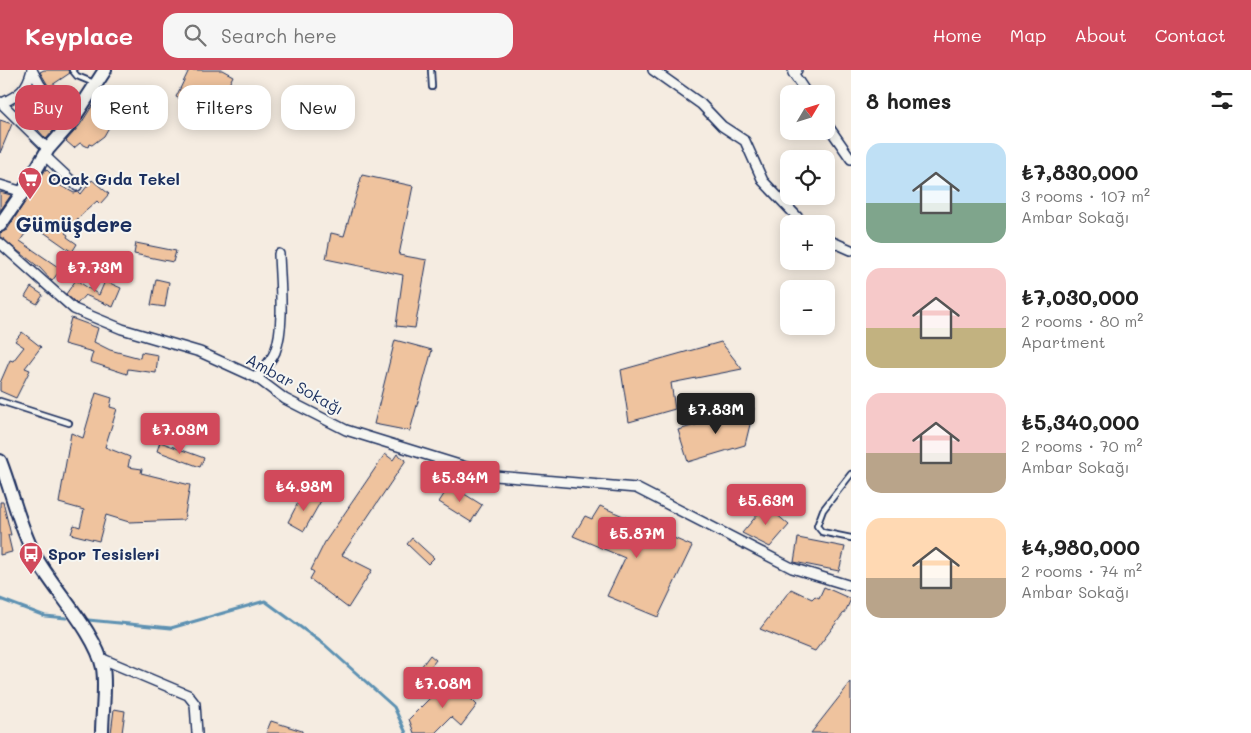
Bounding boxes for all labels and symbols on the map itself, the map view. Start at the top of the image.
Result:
north arrow [780,85,835,140]
supermarket icon: Ocak Gıda Tekel [17,166,43,200]
place label: Ocak Gıda Tekel [48,168,180,189]
district label: Gümüşdere [16,210,132,238]
pin: ₺7.73M [54,250,136,293]
street label: Ambar Sokağı [243,348,348,419]
pin: ₺7.83M [675,392,757,435]
pin: ₺7.03M [139,412,221,455]
pin: ₺5.34M [419,460,501,503]
pin: ₺4.98M [263,470,345,512]
pin: ₺5.63M [725,484,807,526]
pin: ₺5.87M [596,516,678,559]
bus stop icon: Spor Tesisleri [18,541,44,575]
place label: Spor Tesisleri [48,543,160,564]
pin: ₺7.08M [402,666,484,709]

